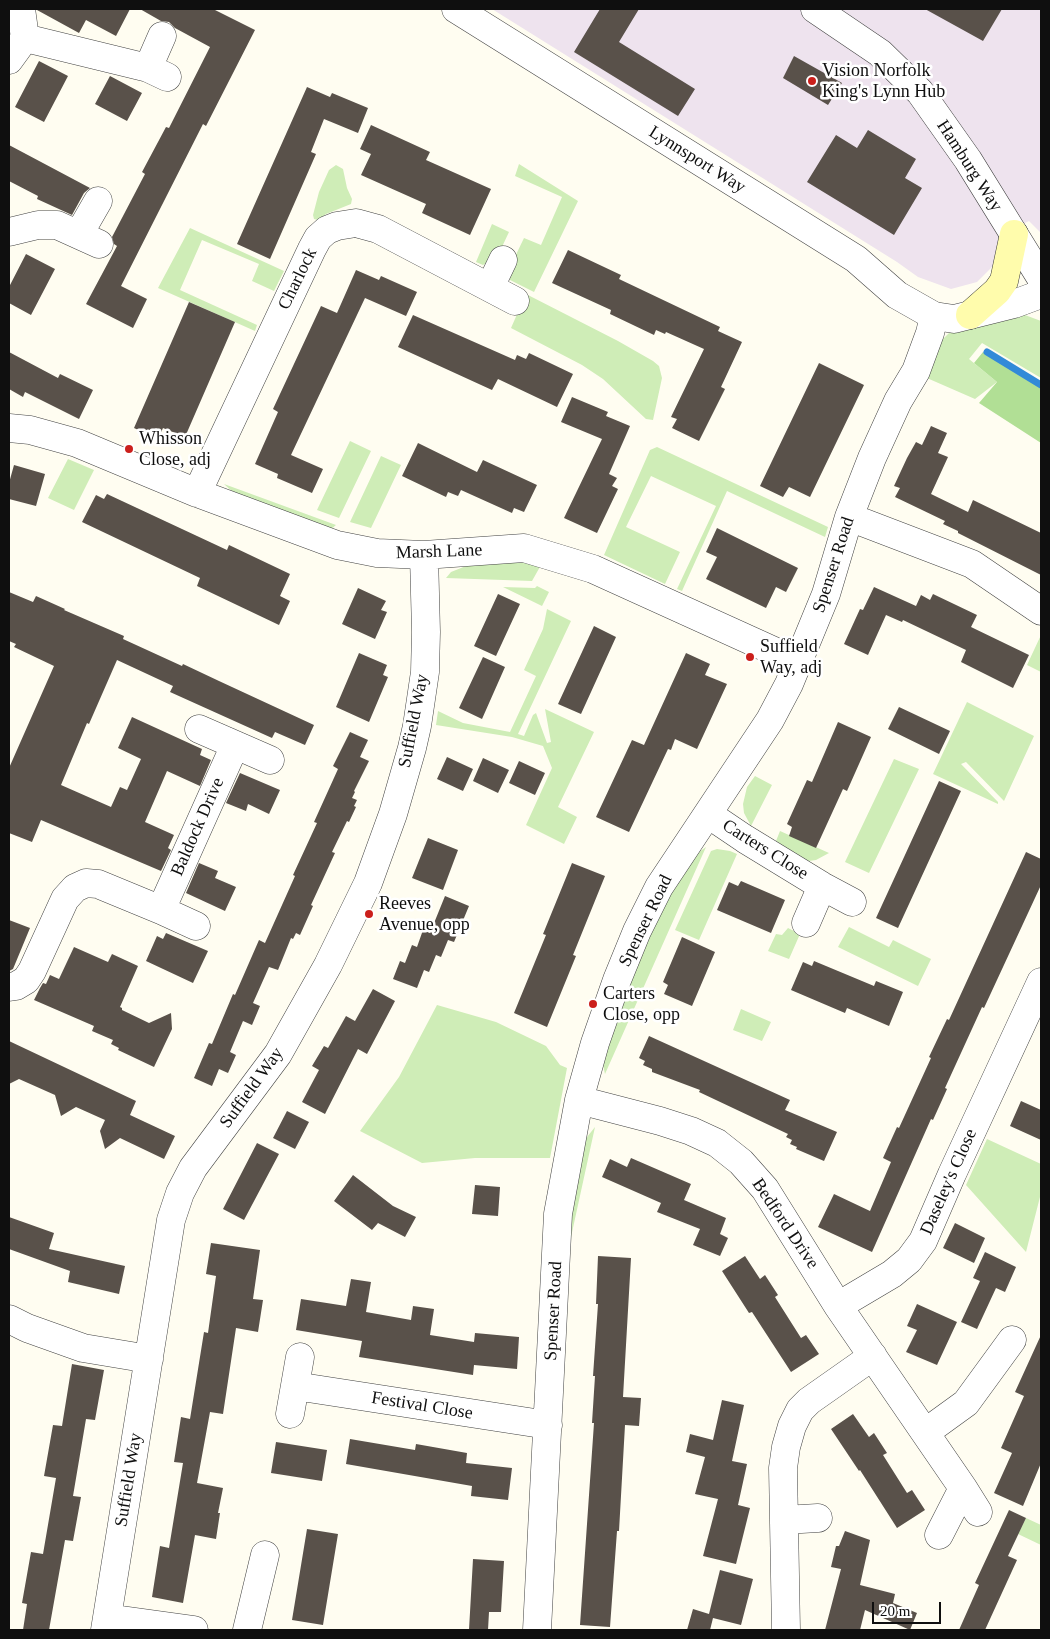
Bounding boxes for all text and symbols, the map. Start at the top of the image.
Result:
place label: Vision Norfolk King's Lynn Hub [822,60,945,102]
marker: Vision Norfolk King's Lynn Hub [806,75,818,87]
street label: Hamburg Way [931,116,1007,216]
street label: Lynnsport Way [645,122,749,198]
street label: Charlock [274,245,322,313]
place label: Whisson Close, adj [139,428,211,470]
marker: Whisson Close, adj [123,443,135,455]
street label: Spenser Road [808,514,860,616]
street label: Marsh Lane [395,540,483,564]
place label: Suffield Way, adj [760,636,822,679]
marker: Suffield Way, adj [744,651,756,663]
street label: Suffield Way [394,672,434,770]
street label: Baldock Drive [167,774,229,880]
street label: Carters Close [718,815,812,885]
street label: Spenser Road [614,872,678,970]
place label: Reeves Avenue, opp [379,893,470,936]
marker: Reeves Avenue, opp [363,908,375,920]
place label: Carters Close, opp [603,983,680,1026]
marker: Carters Close, opp [587,998,599,1010]
street label: Suffield Way [215,1043,289,1133]
street label: Daseley's Close [916,1126,982,1238]
street label: Bedford Drive [747,1175,823,1273]
street label: Spenser Road [541,1261,567,1361]
street label: Festival Close [370,1387,474,1425]
street label: Suffield Way [111,1432,147,1528]
scale bar [875,1592,944,1624]
text: 20 m [880,1603,910,1619]

